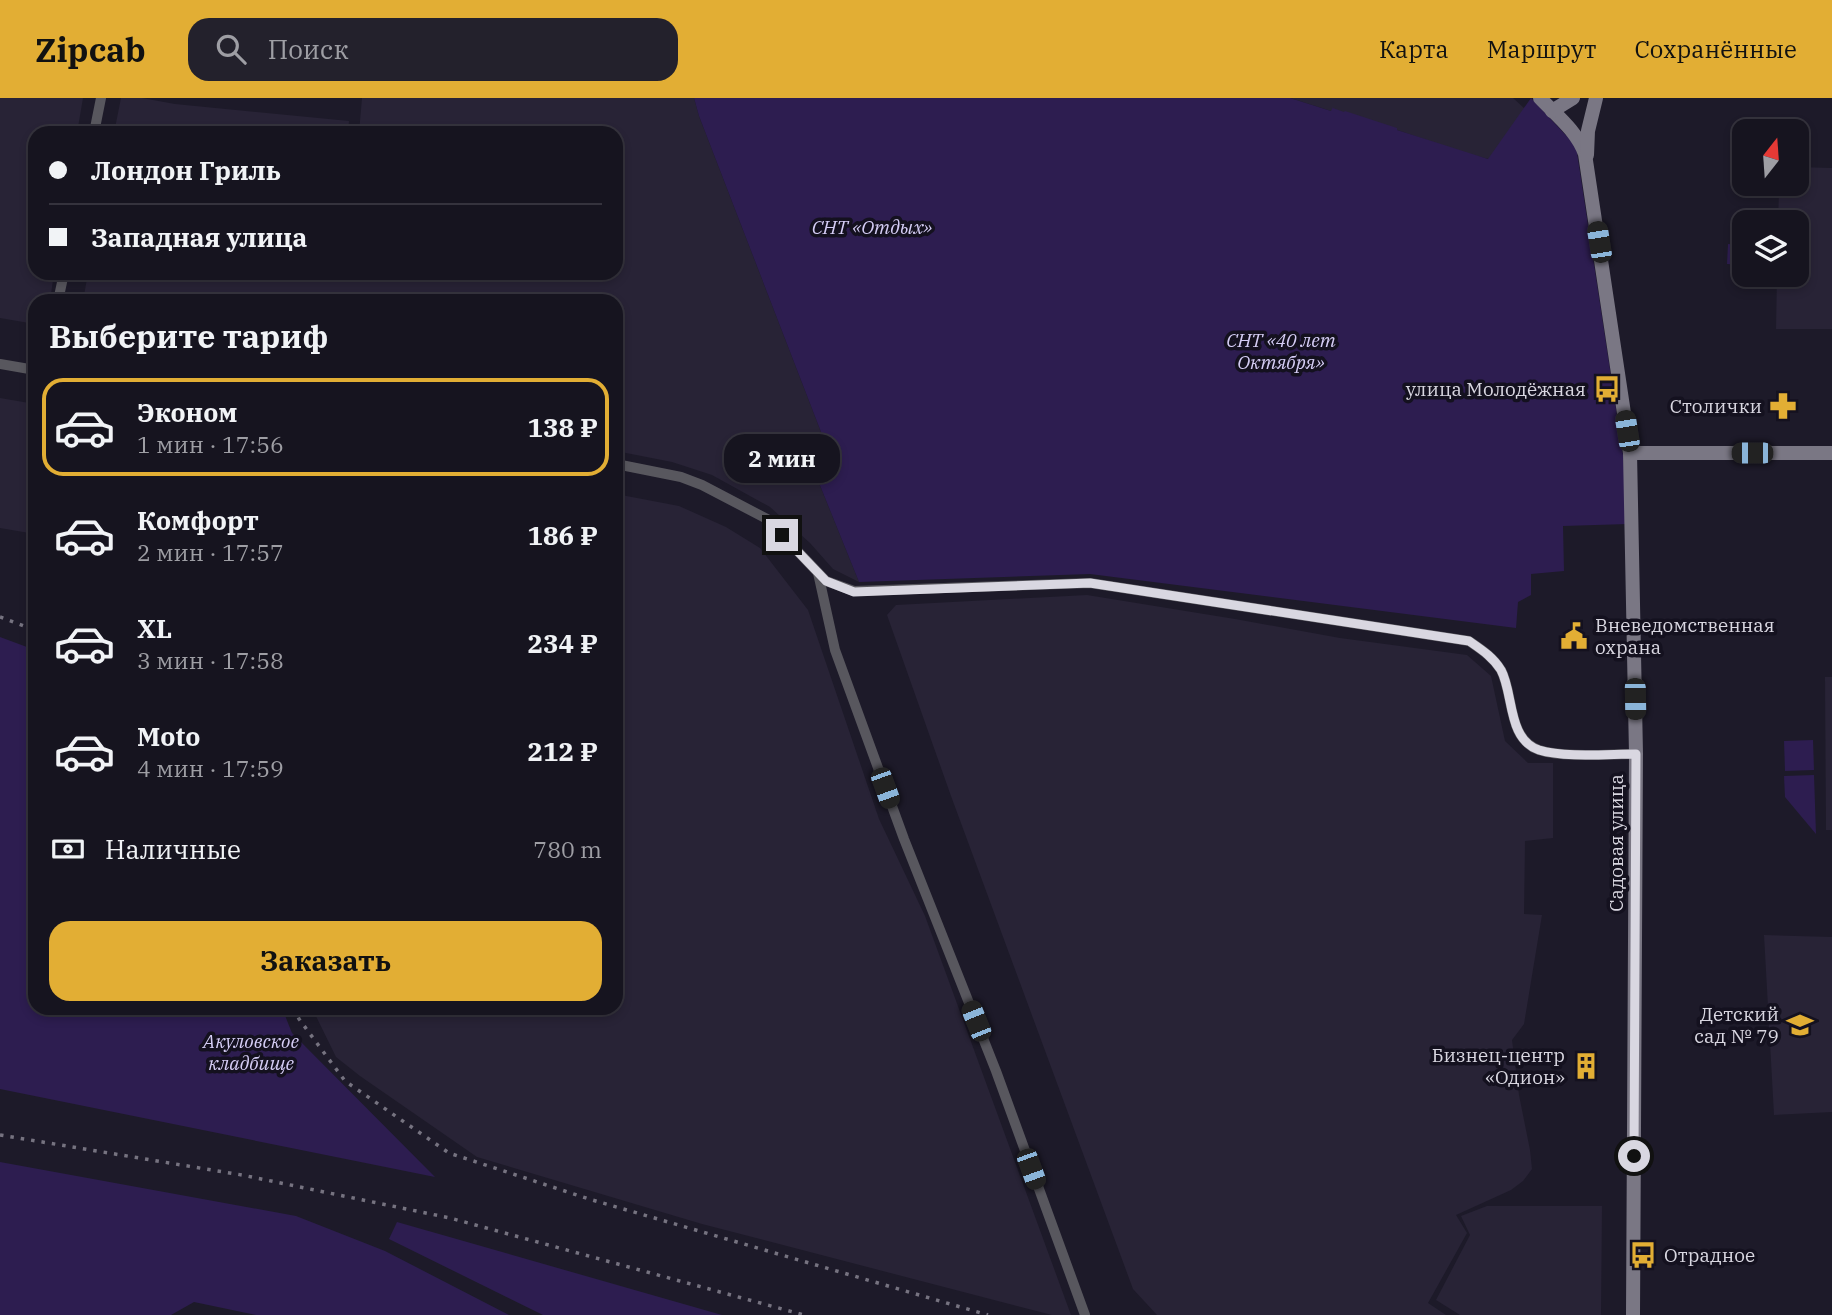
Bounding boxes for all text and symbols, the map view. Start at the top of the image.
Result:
search box [188,18,678,81]
text: Zipcab [35,28,146,71]
icon: search [212,30,250,68]
text: Поиск [268,32,349,66]
text: Карта [1379,33,1449,65]
text: Маршрут [1487,33,1596,65]
text: Сохранённые [1634,33,1797,65]
north arrow [1732,119,1810,196]
map controls [1732,119,1809,287]
text: Лондон Гриль [91,153,281,187]
button: layers [1732,210,1809,287]
park label: СНТ «Отдых» [812,215,932,239]
text: Западная улица [91,220,307,254]
car [1586,220,1613,264]
text: Выберите тариф [49,315,329,357]
park label: СНТ «40 лет Октября» [1226,328,1336,374]
bus stop icon: улица Молодёжная [1592,374,1622,404]
place label: улица Молодёжная [1406,377,1586,401]
pharmacy icon: Столички [1768,391,1798,421]
place label: Столички [1670,394,1762,418]
text: Эконом [137,395,238,429]
icon: car [53,396,116,459]
car [1614,409,1641,453]
text: 138 ₽ [527,410,598,444]
text: 1 мин · 17:56 [137,429,284,459]
callout: 2 мин [724,434,840,482]
text: 2 мин [748,443,816,473]
car [1732,443,1774,464]
text: Комфорт [137,503,259,537]
icon: car [53,504,116,567]
text: 186 ₽ [527,518,598,552]
route end [766,519,798,551]
text: 2 мин · 17:57 [137,537,284,567]
text: XL [137,611,172,645]
icon: car [53,612,116,675]
place label: Вневедомственная охрана [1595,613,1775,659]
public building icon: Вневедомственная охрана [1559,621,1589,651]
text: 234 ₽ [527,626,598,660]
text: 3 мин · 17:58 [137,645,284,675]
car [1625,678,1646,720]
text: Moto [137,719,200,753]
icon: car [53,720,116,783]
text: 212 ₽ [527,734,598,768]
text: 4 мин · 17:59 [137,753,284,783]
car [868,765,903,811]
street label: Садовая улица [1604,774,1628,912]
icon: cash [49,830,87,868]
text: Наличные [105,832,241,866]
text: 780 m [533,834,602,864]
button: Заказать [49,921,602,1001]
car [959,998,994,1044]
place label: Детский сад № 79 [1694,1002,1779,1048]
school or university icon: Детский сад № 79 [1785,1010,1815,1040]
park label: Акуловское кладбище [201,1029,299,1075]
place label: Бизнец-центр «Одион» [1432,1043,1565,1089]
building icon: Бизнец-центр «Одион» [1571,1051,1601,1081]
route start [1618,1140,1650,1172]
car [1014,1146,1049,1192]
bus stop icon: Отрадное [1628,1240,1658,1270]
place label: Отрадное [1664,1243,1755,1267]

